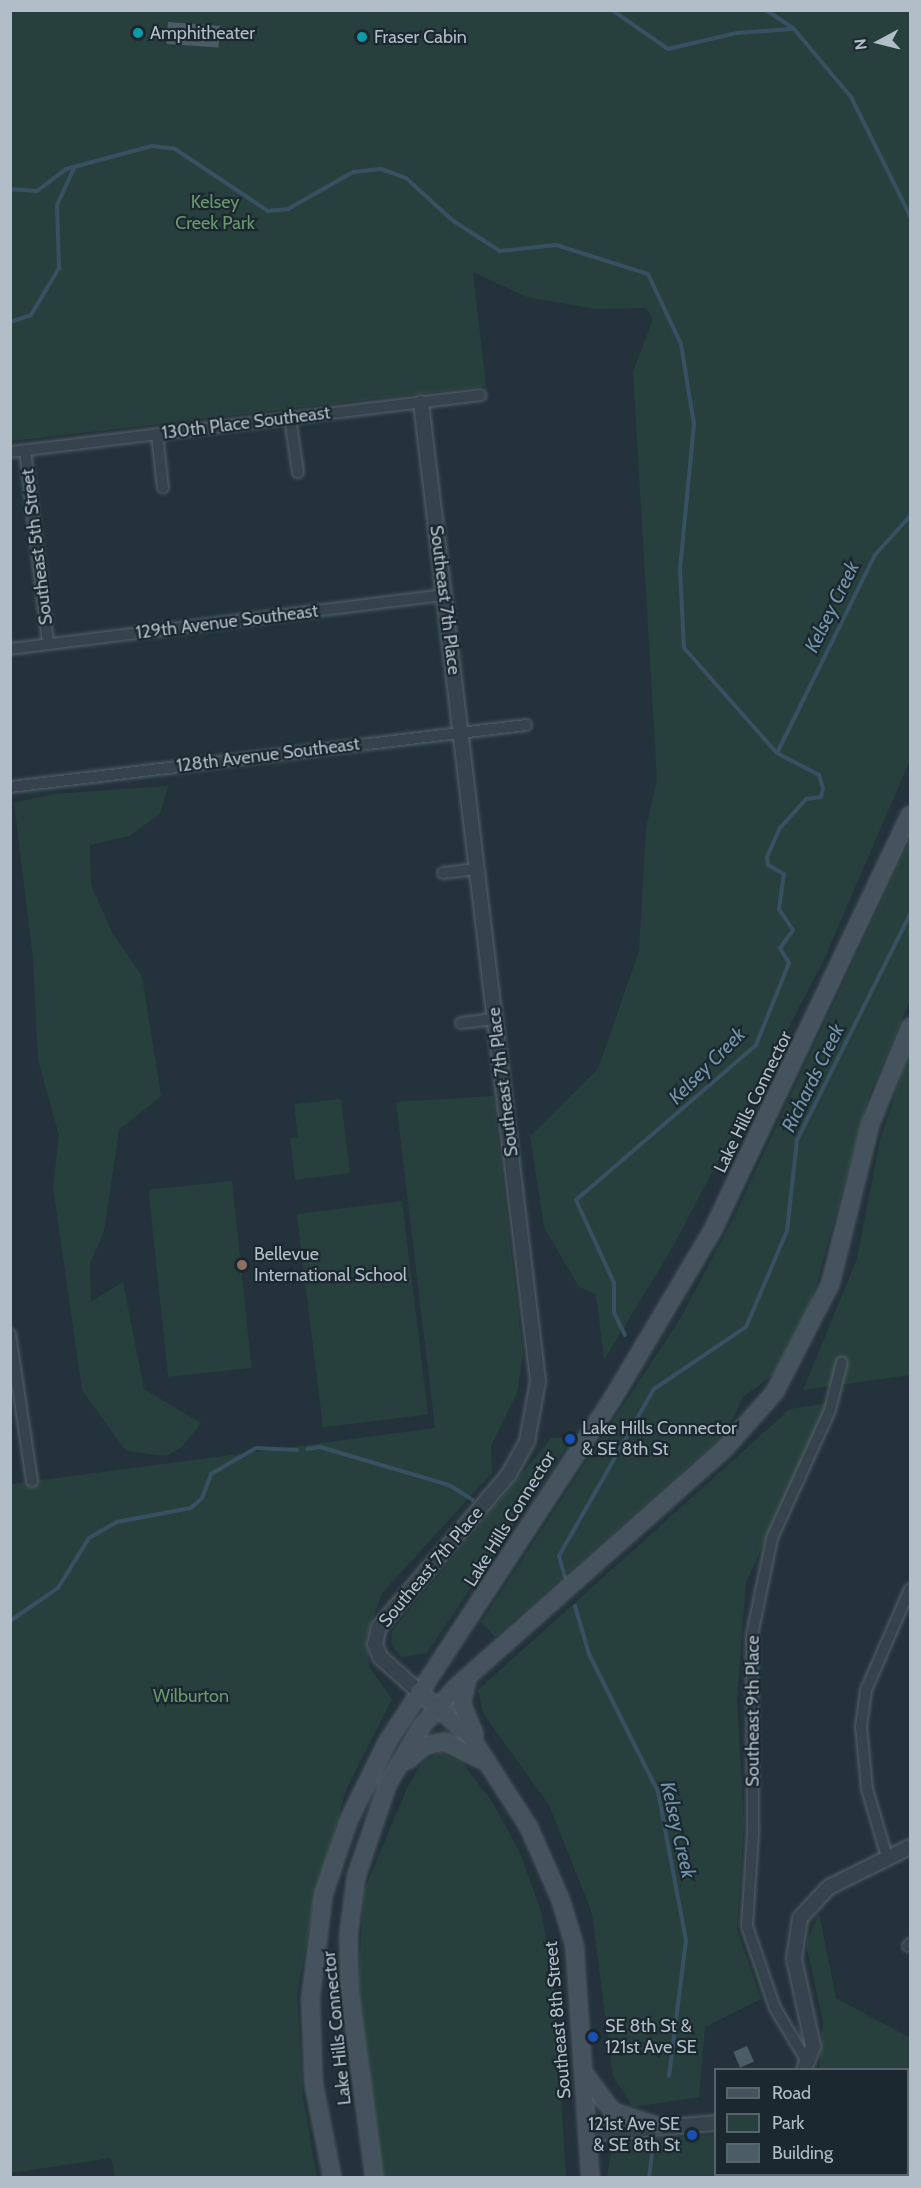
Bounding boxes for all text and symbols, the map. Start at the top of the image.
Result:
north arrow [849,12,909,72]
place label: Amphitheater [150,22,255,44]
marker: Amphitheater [131,26,145,40]
place label: Fraser Cabin [374,26,467,48]
marker: Fraser Cabin [355,30,369,44]
text: N [851,37,871,51]
park label: Kelsey Creek Park [175,192,255,234]
street label: 130th Place Southeast [161,402,331,444]
street label: Southeast 5th Street [17,468,57,626]
street label: Southeast 7th Place [425,524,465,676]
water label: Kelsey Creek [800,557,864,657]
street label: 129th Avenue Southeast [135,600,319,644]
street label: 128th Avenue Southeast [175,733,361,777]
street label: Southeast 7th Place [483,1006,523,1158]
water label: Richards Creek [777,1020,849,1136]
water label: Kelsey Creek [664,1023,750,1109]
street label: Lake Hills Connector [709,1028,797,1176]
place label: Bellevue International School [254,1244,407,1286]
marker: Bellevue International School [235,1258,249,1272]
place label: Lake Hills Connector & SE 8th St [582,1418,737,1460]
marker: Lake Hills Connector & SE 8th St [563,1432,577,1446]
street label: Lake Hills Connector [460,1448,560,1590]
street label: Southeast 7th Place [374,1502,488,1632]
street label: Southeast 9th Place [742,1635,764,1787]
park label: Wilburton [153,1685,229,1707]
water label: Kelsey Creek [655,1779,701,1881]
street label: Southeast 8th Street [540,1940,576,2100]
street label: Lake Hills Connector [318,1950,356,2106]
place label: SE 8th St & 121st Ave SE [605,2016,697,2058]
marker: SE 8th St & 121st Ave SE [586,2030,600,2044]
legend [714,2068,909,2176]
text: Road [772,2082,811,2104]
text: Park [772,2112,804,2134]
place label: 121st Ave SE & SE 8th St [588,2114,680,2156]
marker: 121st Ave SE & SE 8th St [685,2128,699,2142]
text: Building [772,2142,833,2164]

